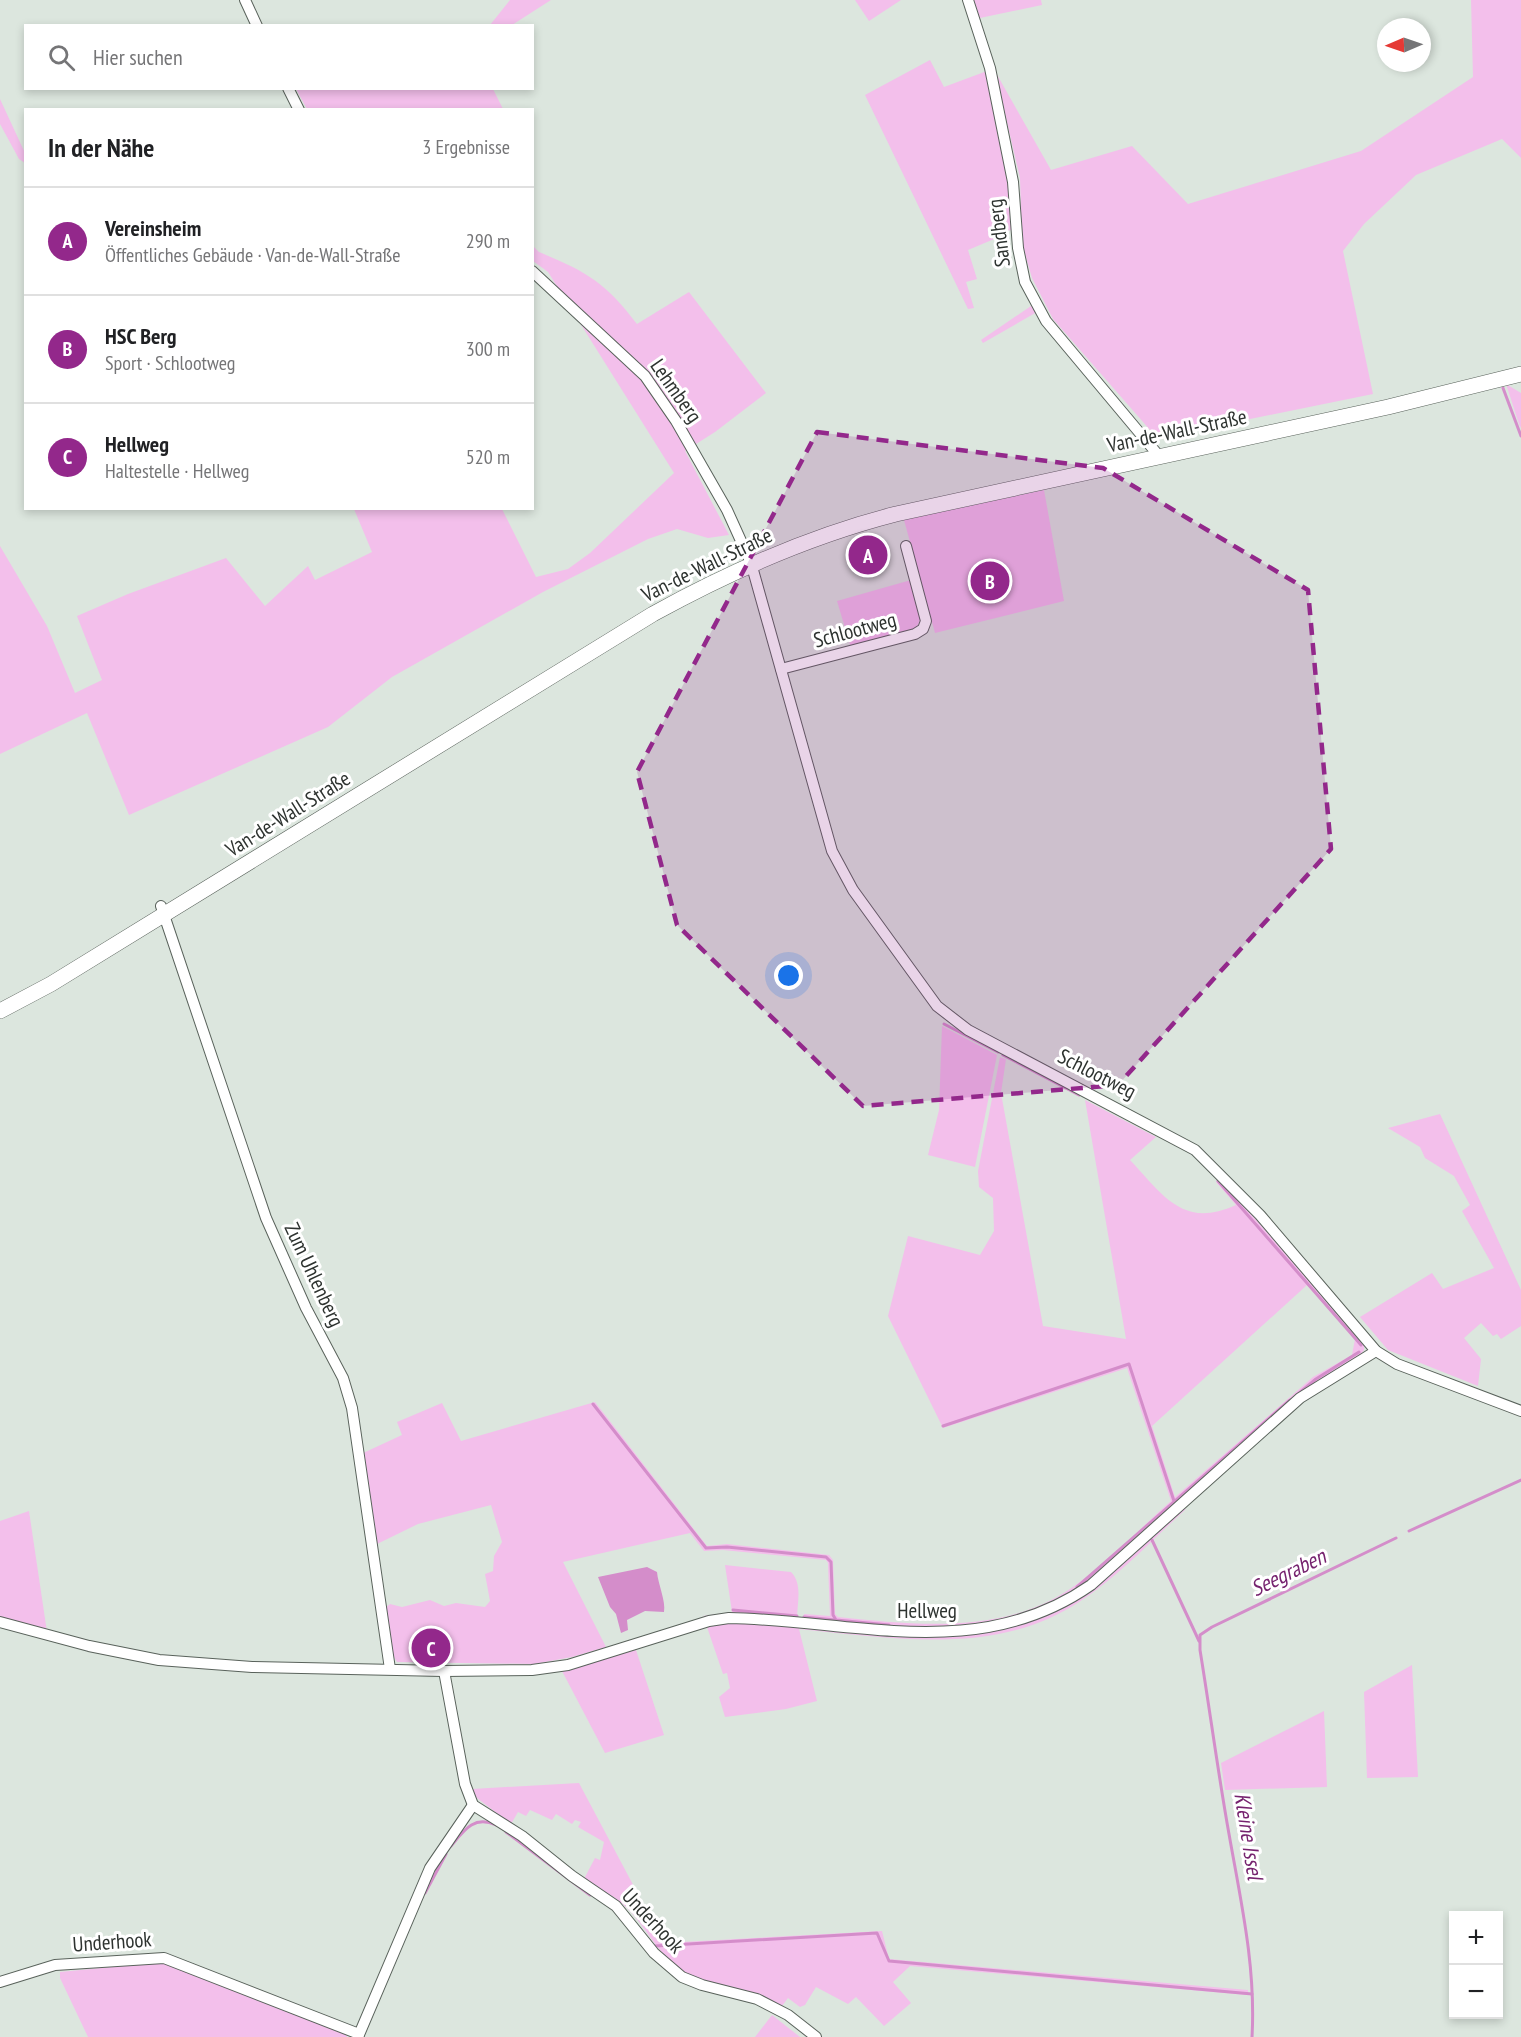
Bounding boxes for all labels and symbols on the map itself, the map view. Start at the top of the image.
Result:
north arrow [1377,18,1431,72]
street label: Sandberg [981,198,1016,269]
street label: Lehmberg [645,353,708,428]
street label: Van-de-Wall-Straße [1104,403,1249,459]
street label: Van-de-Wall-Straße [636,521,776,608]
pin: A [848,532,888,578]
pin: B [970,558,1010,604]
street label: Schlootweg [811,606,899,653]
street label: Van-de-Wall-Straße [220,765,355,863]
your location [774,961,803,990]
street label: Schlootweg [1054,1042,1141,1105]
street label: Zum Uhlenberg [279,1218,350,1331]
water label: Seegraben [1246,1541,1331,1602]
street label: Hellweg [897,1597,957,1624]
pin: C [412,1626,450,1670]
water label: Kleine Issel [1228,1791,1270,1883]
street label: Underhook [616,1882,690,1959]
street label: Underhook [72,1925,152,1958]

